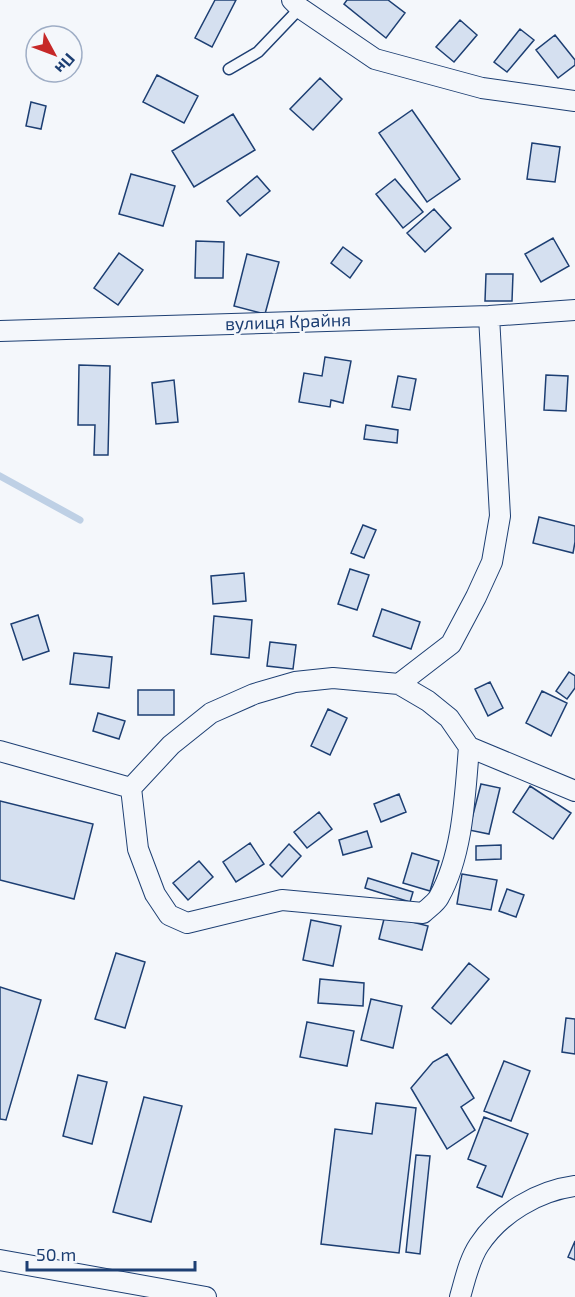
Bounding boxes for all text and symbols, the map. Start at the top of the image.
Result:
north arrow [24,24,84,84]
text: Пн [52,50,80,78]
street label: вулиця Крайня [225,308,351,334]
scale bar [27,1234,195,1272]
text: 50 m [36,1243,76,1265]

